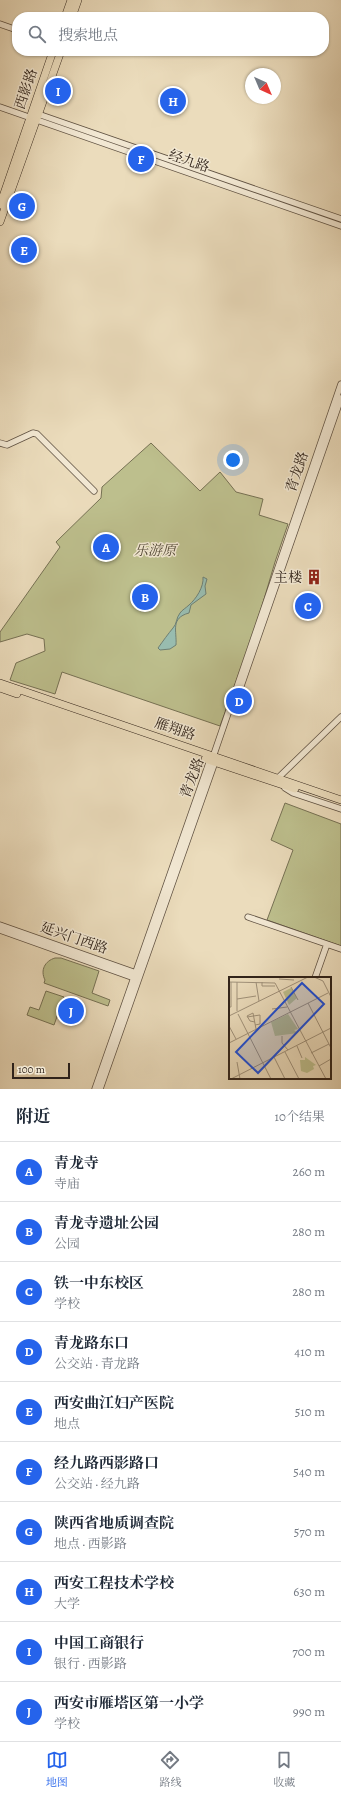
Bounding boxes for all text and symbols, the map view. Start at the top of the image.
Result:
search box [12,12,329,56]
icon: search [26,23,48,45]
text: 搜索地点 [58,25,118,45]
street label: 西影路 [10,66,42,112]
north arrow [245,68,281,104]
pin: I [45,76,71,106]
pin: H [160,86,186,116]
pin: F [128,144,154,174]
street label: 经九路 [166,145,212,177]
pin: G [9,191,35,221]
pin: E [11,235,37,265]
street label: 青龙路 [281,449,313,495]
your location [223,450,243,470]
pin: A [93,532,119,562]
park label: 乐游原 [134,541,179,560]
place label: 主楼 [274,568,302,587]
building icon: 主楼 [305,568,323,586]
pin: B [132,582,158,612]
pin: C [295,591,321,621]
pin: D [226,686,252,716]
street label: 雁翔路 [152,713,198,745]
street label: 青龙路 [176,755,208,801]
street label: 延兴门西路 [38,918,110,958]
inset map [229,977,331,1079]
pin: J [58,996,84,1026]
scale bar [12,1061,70,1080]
text: 100 m [18,1062,45,1077]
text: 附近 [16,1105,50,1128]
text: 10个结果 [275,1108,325,1125]
text: 青龙寺 [54,1153,99,1173]
text: A [25,1163,33,1180]
text: 260 m [292,1163,325,1180]
text: 寺庙 [54,1175,80,1192]
text: 青龙寺遗址公园 [54,1213,159,1233]
text: B [25,1223,33,1240]
text: 280 m [292,1223,325,1240]
text: 公园 [54,1235,80,1252]
text: 铁一中东校区 [54,1273,144,1293]
text: C [25,1283,33,1300]
text: 280 m [292,1283,325,1300]
text: 学校 [54,1295,80,1312]
text: 青龙路东口 [54,1333,129,1353]
text: D [24,1343,34,1360]
text: 410 m [294,1343,325,1360]
text: 公交站 · 青龙路 [54,1355,140,1372]
text: 西安曲江妇产医院 [54,1393,174,1413]
text: E [25,1403,33,1420]
text: 510 m [295,1403,325,1420]
text: 地点 [54,1415,80,1432]
text: 经九路西影路口 [54,1453,159,1473]
text: F [26,1463,32,1480]
text: 540 m [293,1463,325,1480]
text: 公交站 · 经九路 [54,1475,140,1492]
text: 陕西省地质调查院 [54,1513,174,1533]
text: G [25,1523,33,1540]
text: 570 m [294,1523,325,1540]
text: 地点 · 西影路 [54,1535,127,1552]
text: 西安工程技术学校 [54,1573,174,1593]
text: H [24,1583,34,1600]
text: 630 m [293,1583,325,1600]
text: 大学 [54,1595,80,1612]
text: 中国工商银行 [54,1633,144,1653]
text: I [27,1643,31,1660]
text: 700 m [292,1643,325,1660]
text: 银行 · 西影路 [54,1655,127,1672]
text: 西安市雁塔区第一小学 [54,1693,204,1713]
text: J [27,1703,31,1720]
text: 990 m [293,1703,325,1720]
text: 学校 [54,1715,80,1732]
tab: 地图 [46,1749,68,1790]
tab: 路线 [159,1749,181,1790]
tab: 收藏 [273,1749,295,1790]

